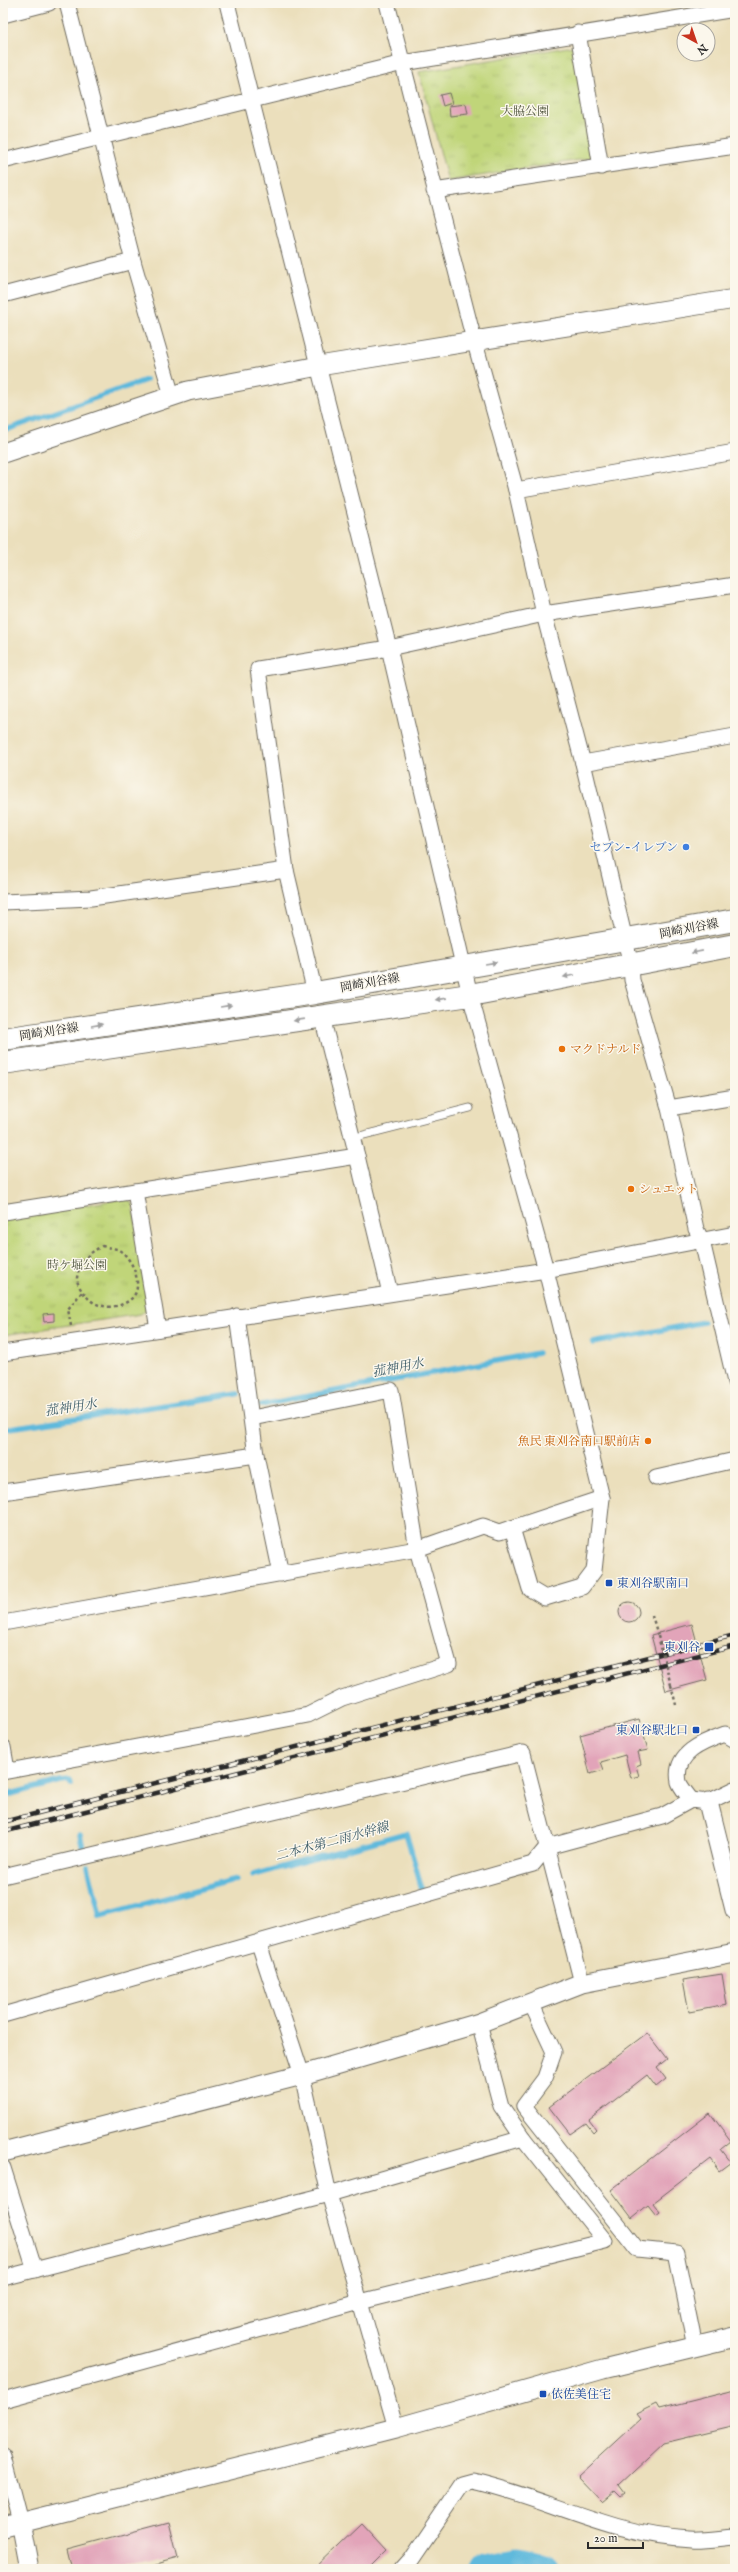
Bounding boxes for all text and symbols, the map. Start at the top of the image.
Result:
north arrow [676,22,716,62]
text: N [693,40,711,58]
park label: 大脇公園 [501,104,549,119]
place label: セブン-イレブン [589,840,678,855]
marker: セブン-イレブン [681,842,691,852]
street label: 岡崎刈谷線 [658,916,720,942]
one-way arrow [691,949,703,955]
one-way arrow [485,960,497,966]
street label: 岡崎刈谷線 [339,970,401,996]
one-way arrow [563,974,575,980]
one-way arrow [435,996,447,1002]
one-way arrow [219,1003,232,1009]
one-way arrow [292,1017,305,1023]
street label: 岡崎刈谷線 [18,1020,80,1044]
one-way arrow [91,1022,103,1028]
place label: マクドナルド [570,1042,641,1057]
marker: マクドナルド [557,1044,567,1054]
place label: シュエット [639,1182,699,1197]
marker: シュエット [626,1184,636,1194]
park label: 時ケ堀公園 [47,1258,107,1273]
water label: 菰神用水 [371,1354,427,1381]
water label: 菰神用水 [44,1395,100,1420]
place label: 魚民 東刈谷南口駅前店 [517,1434,640,1449]
marker: 魚民 東刈谷南口駅前店 [643,1436,653,1446]
place label: 東刈谷駅南口 [617,1576,689,1591]
marker: 東刈谷駅南口 [604,1578,614,1588]
place label: 東刈谷 [664,1640,700,1655]
marker: 東刈谷 [703,1641,715,1653]
place label: 東刈谷駅北口 [616,1723,688,1738]
marker: 東刈谷駅北口 [691,1725,701,1735]
water label: 二本木第二雨水幹線 [273,1818,393,1865]
place label: 依佐美住宅 [551,2387,611,2402]
marker: 依佐美住宅 [538,2389,548,2399]
scale bar [588,2524,643,2550]
text: 20 m [594,2531,617,2546]

